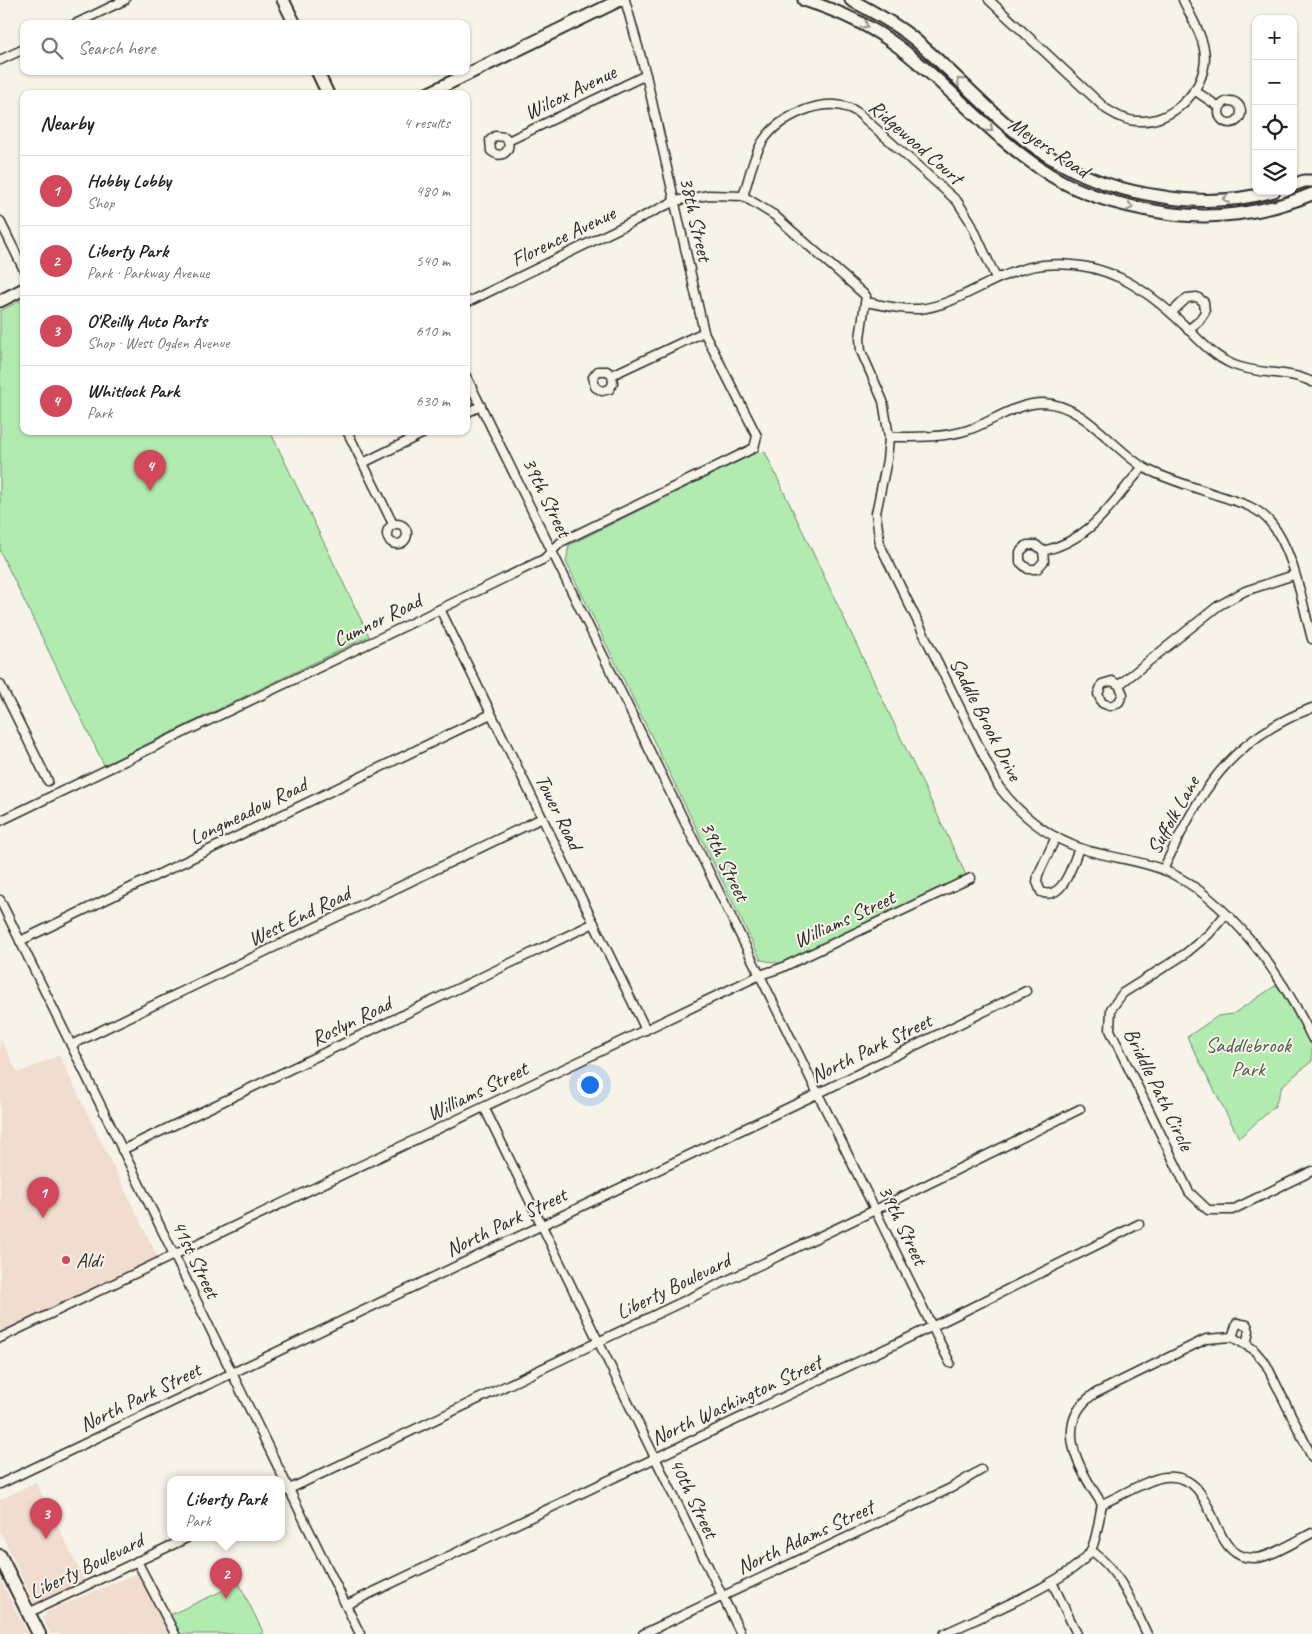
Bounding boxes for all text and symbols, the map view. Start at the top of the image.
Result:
map controls [1252,15,1297,195]
button: + [1252,15,1297,60]
one-way arrow [860,19,869,29]
search box [20,20,470,75]
icon: search [38,34,66,62]
text: Search here [78,36,155,60]
street label: Wilcox Avenue [520,58,621,125]
button: − [1252,60,1297,105]
one-way arrow [956,78,965,87]
street label: Ridgewood Court [864,94,971,192]
button: locate [1252,105,1297,150]
text: Nearby [40,110,93,136]
street label: Meyers Road [1004,111,1097,185]
text: 4 results [403,113,450,133]
one-way arrow [984,123,993,132]
button: layers [1252,150,1297,195]
text: Hobby Lobby [87,169,171,193]
street label: 38th Street [674,174,719,266]
text: 1 [52,181,60,201]
text: 480 m [416,181,450,201]
text: Shop [87,193,114,213]
one-way arrow [1222,194,1230,205]
street label: Florence Avenue [507,199,620,272]
one-way arrow [1126,201,1135,212]
text: Liberty Park [87,239,168,263]
text: 2 [52,251,60,271]
text: 540 m [416,251,450,271]
text: Park · Parkway Avenue [87,263,209,283]
text: O'Reilly Auto Parts [87,309,207,333]
text: 3 [52,321,60,341]
text: 610 m [416,321,450,341]
text: Shop · West Ogden Avenue [87,333,229,353]
text: Whitlock Park [87,379,179,403]
text: 4 [52,391,60,411]
text: 630 m [416,391,450,411]
text: Park [87,403,112,423]
pin: 4 [134,450,166,491]
street label: 39th Street [517,453,578,543]
street label: Cumnor Road [329,586,429,652]
street label: Saddle Brook Drive [944,653,1029,786]
street label: Suffolk Lane [1141,769,1206,859]
street label: Longmeadow Road [185,770,313,851]
street label: Tower Road [530,770,590,856]
street label: 39th Street [695,817,756,907]
street label: West End Road [244,878,358,952]
street label: Williams Street [789,883,901,954]
street label: Roslyn Road [307,989,399,1052]
street label: North Park Street [806,1007,938,1088]
street label: Briddle Path Circle [1118,1024,1200,1155]
park label: Saddlebrook Park [1205,1032,1292,1082]
street label: Williams Street [422,1055,533,1126]
your location [577,1072,603,1098]
pin: 1 [27,1177,59,1218]
street label: North Park Street [441,1181,573,1262]
street label: 39th Street [873,1181,934,1271]
street label: 41st Street [166,1216,227,1304]
street label: Liberty Boulevard [612,1246,738,1325]
place label: Aldi [76,1247,105,1273]
marker: Aldi [60,1254,72,1266]
street label: North Washington Street [647,1348,828,1451]
street label: North Park Street [75,1356,207,1437]
street label: 40th Street [664,1454,725,1544]
popup [167,1476,285,1541]
text: Liberty Park [185,1487,267,1511]
street label: North Adams Street [732,1493,880,1580]
pin: 3 [30,1498,62,1539]
text: Park [185,1511,211,1531]
street label: Liberty Boulevard [25,1526,151,1605]
pin: 2 [210,1558,242,1599]

